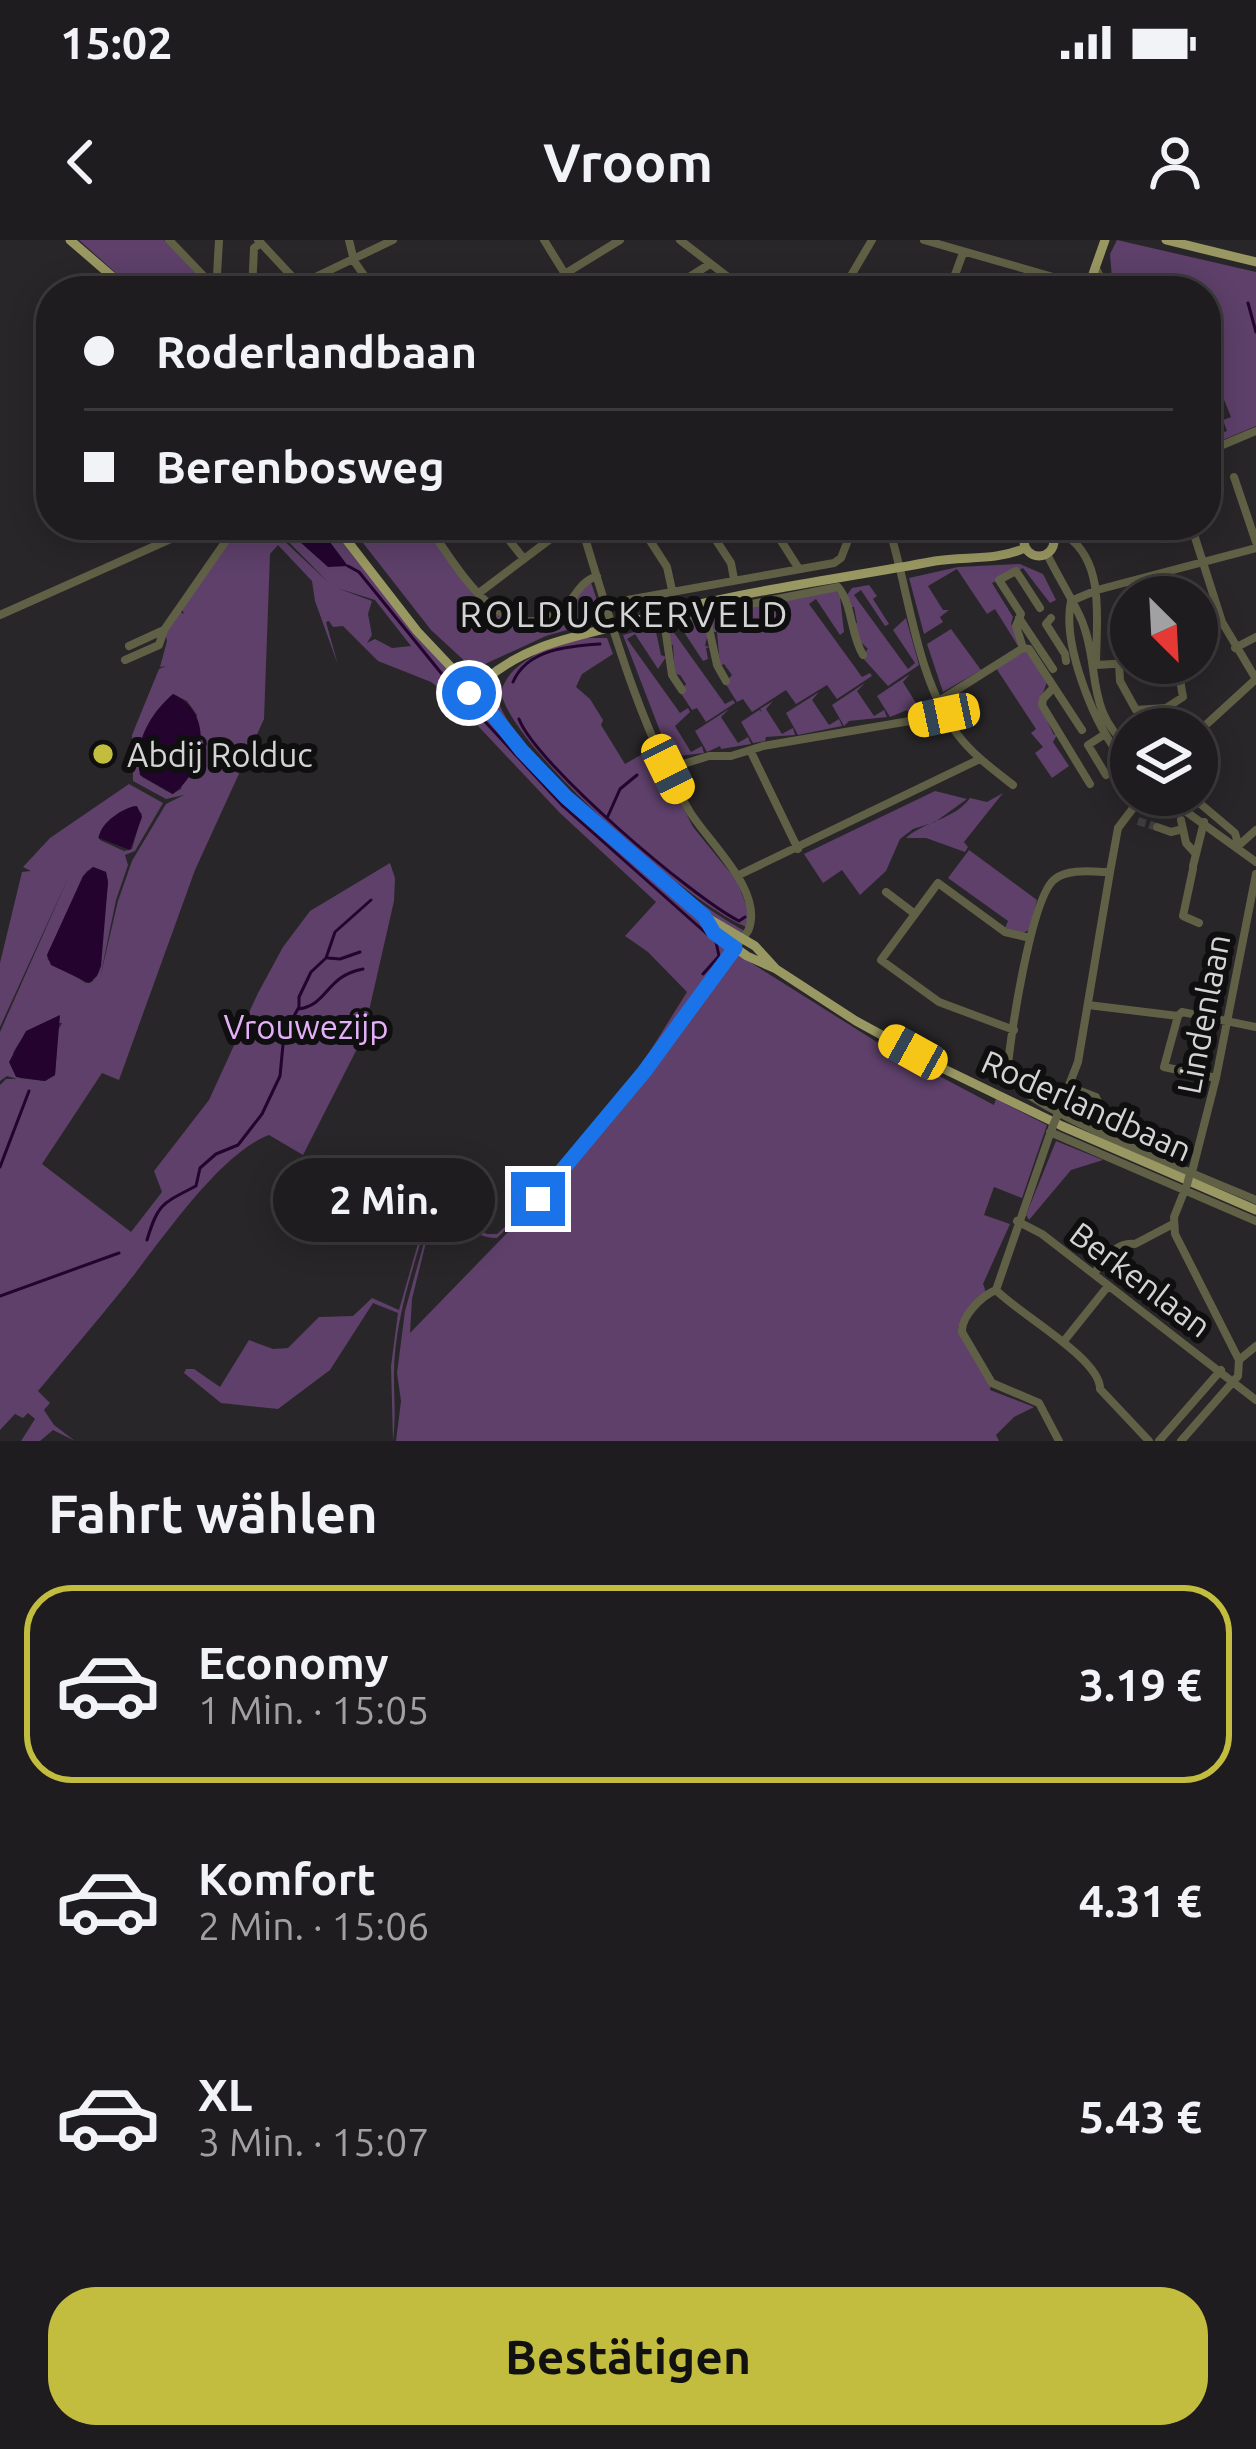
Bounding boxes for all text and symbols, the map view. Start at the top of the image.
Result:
text: 15:02 [60,17,173,68]
icon: back [48,129,114,195]
icon: person [1142,129,1208,195]
text: Vroom [543,132,713,192]
text: Roderlandbaan [156,326,477,377]
text: Berenbosweg [156,441,445,492]
north arrow [1110,576,1218,684]
map controls [1110,576,1218,816]
district label: ROLDUCKERVELD [459,593,791,634]
route start [442,666,496,720]
car [905,690,983,740]
button: layers [1110,708,1218,816]
car [636,729,700,809]
place label: Abdij Rolduc [127,736,313,773]
marker: Abdij Rolduc [90,741,116,767]
street label: Lindenlaan [1169,931,1237,1097]
park label: Vrouwezijp [223,1008,389,1045]
car [873,1019,953,1085]
street label: Roderlandbaan [976,1042,1198,1168]
callout: 2 Min. [274,1157,496,1241]
route end [511,1172,565,1226]
text: 2 Min. [329,1178,439,1221]
street label: Berkenlaan [1063,1214,1219,1344]
text: Fahrt wählen [48,1483,378,1543]
icon: car [54,1630,162,1738]
text: Economy [198,1637,389,1688]
text: 3.19 € [1079,1659,1202,1710]
text: 1 Min. · 15:05 [198,1688,429,1731]
icon: car [54,1846,162,1954]
text: Komfort [198,1853,376,1904]
text: 4.31 € [1079,1875,1202,1926]
text: 2 Min. · 15:06 [198,1904,429,1947]
icon: car [54,2062,162,2170]
text: XL [198,2069,252,2120]
text: 5.43 € [1079,2091,1202,2142]
text: 3 Min. · 15:07 [198,2120,429,2163]
button: Bestätigen [48,2287,1208,2425]

